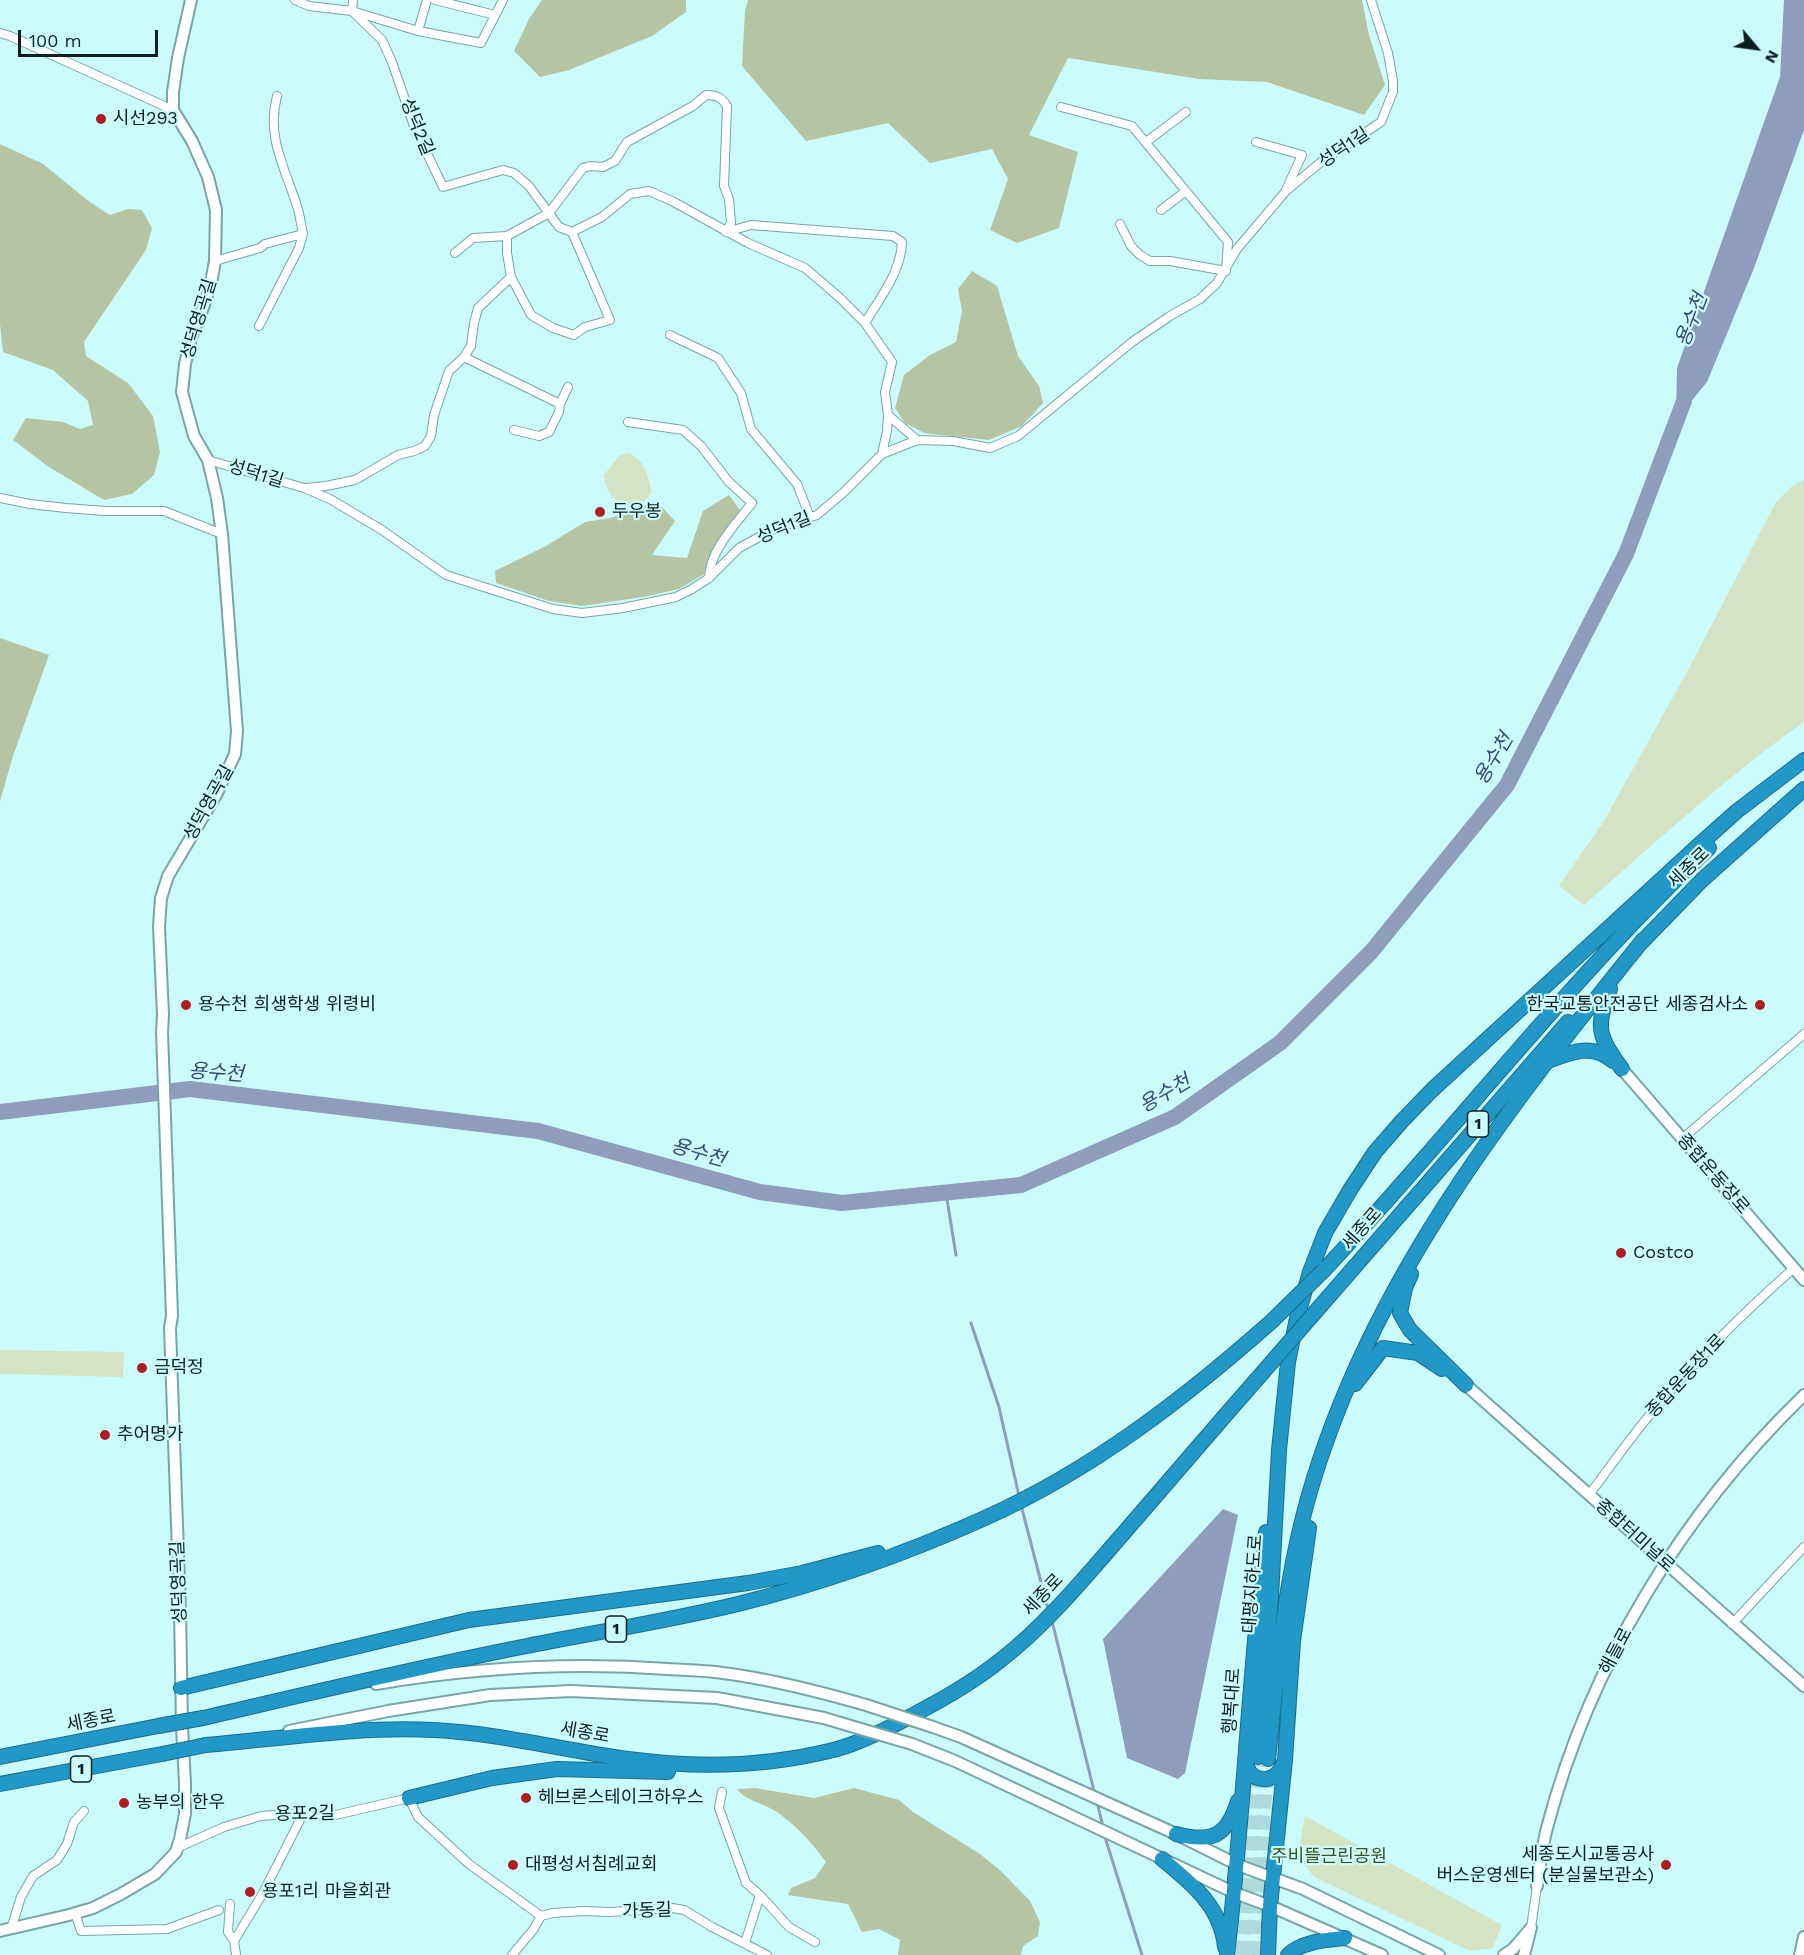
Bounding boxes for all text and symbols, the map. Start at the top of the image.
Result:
scale bar [21,18,160,56]
north arrow [1726,18,1786,78]
text: 100 m [29,30,82,51]
text: N [1761,47,1783,67]
street label: 성덕2길 [396,95,438,159]
place label: 시선293 [113,108,178,130]
marker: 시선293 [94,112,108,126]
street label: 성덕1길 [1314,123,1374,173]
street label: 성덕영곡길 [177,276,221,362]
water label: 용수천 [1671,290,1713,350]
street label: 성덕1길 [226,455,286,493]
place label: 두우봉 [612,501,662,523]
marker: 두우봉 [593,505,607,519]
street label: 성덕1길 [754,507,814,549]
water label: 용수천 [1469,729,1519,789]
street label: 성덕영곡길 [179,762,239,844]
street label: 세종로 [1664,843,1714,893]
place label: 용수천 희생학생 위령비 [198,994,376,1016]
place label: 한국교통안전공단 세종검사소 [1527,994,1748,1016]
marker: 용수천 희생학생 위령비 [179,998,193,1012]
marker: 한국교통안전공단 세종검사소 [1753,998,1767,1012]
water label: 용수천 [188,1059,244,1087]
water label: 용수천 [1135,1070,1195,1118]
road number: 1 [1468,1111,1488,1137]
street label: 종합운동장로 [1672,1129,1754,1219]
water label: 용수천 [668,1134,728,1172]
street label: 세종로 [1338,1203,1386,1255]
place label: Costco [1633,1242,1694,1264]
marker: Costco [1614,1246,1628,1260]
street label: 종합운동장1로 [1642,1330,1730,1422]
place label: 금덕정 [154,1357,204,1379]
marker: 금덕정 [135,1361,149,1375]
place label: 추어명가 [117,1424,183,1446]
marker: 추어명가 [98,1428,112,1442]
street label: 종합터미널로 [1591,1495,1679,1577]
street label: 대평지하도로 [1239,1534,1267,1634]
street label: 성덕영곡길 [167,1540,191,1624]
street label: 세종로 [1018,1569,1068,1621]
road number: 1 [606,1616,626,1642]
street label: 해들로 [1595,1624,1637,1678]
street label: 행복대로 [1219,1667,1245,1735]
street label: 세종로 [65,1706,117,1736]
street label: 세종로 [559,1718,611,1748]
road number: 1 [70,1756,92,1782]
place label: 헤브론스테이크하우스 [538,1787,704,1809]
marker: 헤브론스테이크하우스 [519,1791,533,1805]
place label: 농부의 한우 [136,1792,225,1814]
marker: 농부의 한우 [117,1796,131,1810]
street label: 용포2길 [275,1803,335,1825]
place label: 세종도시교통공사 버스운영센터 (분실물보관소) [1437,1844,1654,1886]
park label: 주비뜰근린공원 [1271,1846,1387,1868]
place label: 대평성서침례교회 [525,1854,657,1876]
marker: 대평성서침례교회 [506,1858,520,1872]
marker: 세종도시교통공사 버스운영센터 (분실물보관소) [1659,1858,1673,1872]
place label: 용포1리 마을회관 [262,1881,391,1903]
marker: 용포1리 마을회관 [243,1885,257,1899]
street label: 가동길 [622,1899,672,1923]

